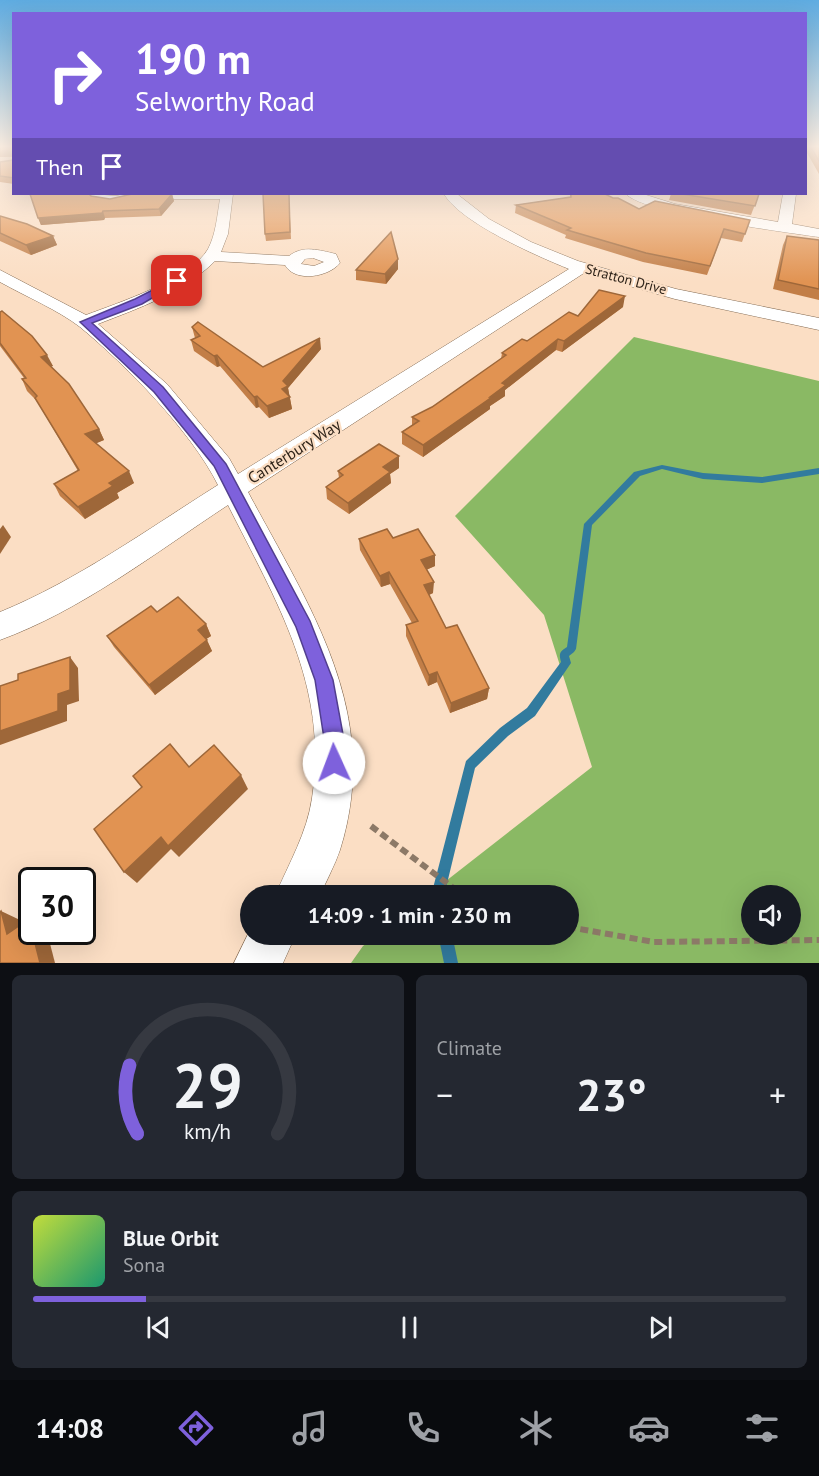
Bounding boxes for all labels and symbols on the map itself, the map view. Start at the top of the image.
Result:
pin [151,255,202,306]
street label: Stratton Drive [583,260,669,298]
street label: Canterbury Way [244,414,345,488]
position arrow [302,731,366,795]
speed limit sign: 30 [18,867,96,945]

